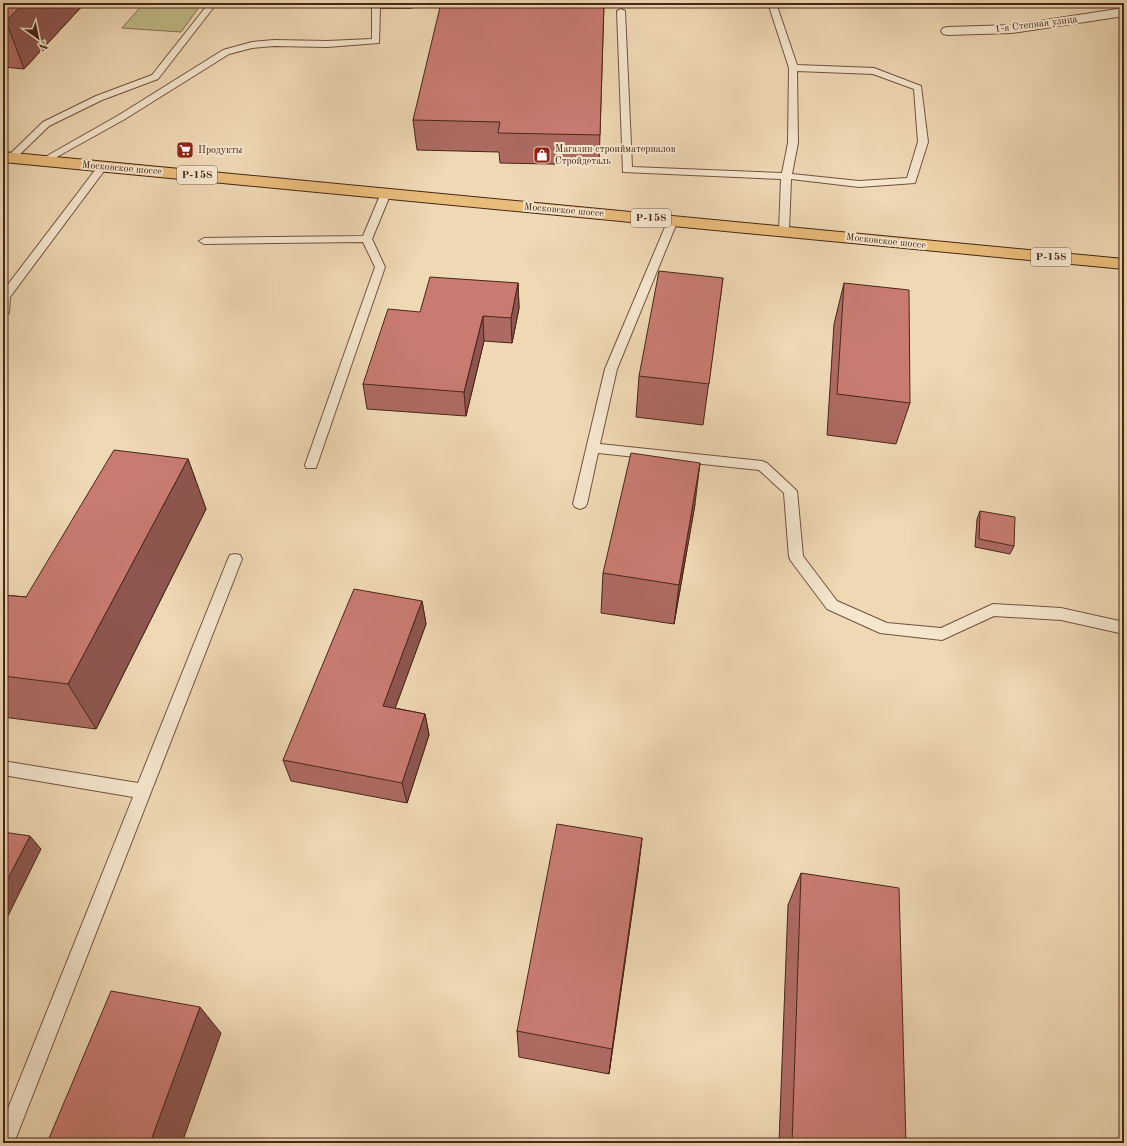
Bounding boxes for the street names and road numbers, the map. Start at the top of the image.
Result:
street label: 1-я Степная улица [994,14,1078,34]
street label: Московское шоссе [82,160,163,177]
road number: Р-158 [177,166,217,184]
street label: Московское шоссе [524,202,605,219]
road number: Р-158 [631,209,671,227]
street label: Московское шоссе [846,232,927,250]
road number: Р-158 [1031,248,1071,266]

